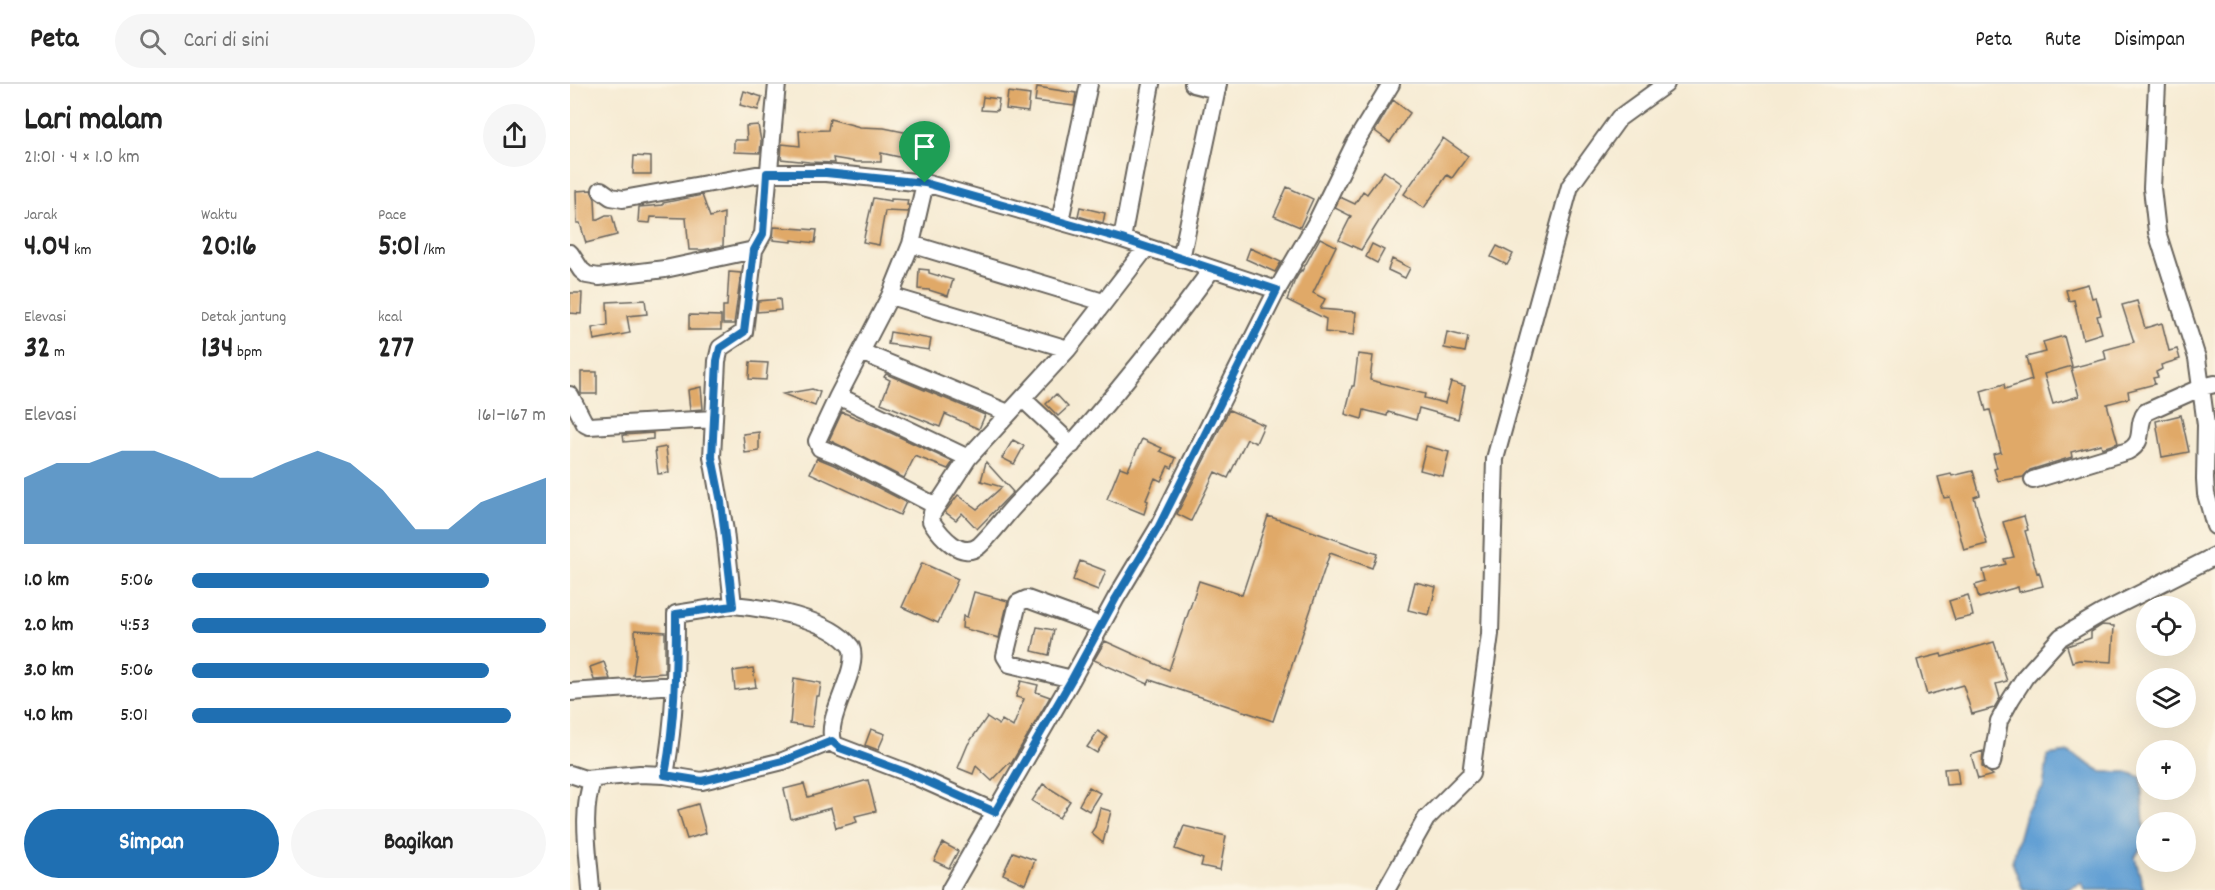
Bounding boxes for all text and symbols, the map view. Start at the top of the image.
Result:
search box [115,14,535,68]
text: Peta [30,21,79,61]
icon: search [136,25,169,58]
text: Cari di sini [184,26,269,57]
text: Peta [1975,26,2012,56]
text: Rute [2045,26,2081,56]
text: Disimpan [2114,26,2185,56]
text: Lari malam [24,98,163,145]
button: share [483,104,546,167]
pin [899,121,950,183]
icon: arrive [908,130,941,163]
text: 21:01 · 4 × 1.0 km [24,144,140,172]
text: Jarak [24,204,57,227]
text: Waktu [201,204,237,227]
text: Pace [378,204,406,227]
text: 4.04 [24,227,70,270]
text: 20:16 [201,227,257,270]
text: 5:01 [378,227,420,270]
text: km [70,239,91,262]
text: /km [420,239,446,262]
text: Elevasi [24,306,66,329]
text: Detak jantung [201,306,286,329]
text: kcal [378,306,402,329]
text: 32 [24,329,50,372]
text: 134 [201,329,233,372]
text: 277 [378,329,414,372]
text: m [50,341,65,364]
text: bpm [233,341,262,364]
text: Elevasi [24,402,76,430]
text: 161–167 m [477,402,546,430]
text: 1.0 km [24,567,69,595]
text: 5:06 [120,567,153,595]
map controls [2136,596,2196,872]
button: locate [2136,596,2196,656]
text: 2.0 km [24,612,73,640]
text: 4:53 [120,612,150,640]
text: 3.0 km [24,657,74,685]
text: 5:06 [120,657,153,685]
button: layers [2136,668,2196,728]
text: 4.0 km [24,702,73,730]
text: 5:01 [120,702,148,730]
button: + [2136,740,2196,800]
button: Simpan [24,809,279,878]
button: Bagikan [291,809,546,878]
button: − [2136,812,2196,872]

